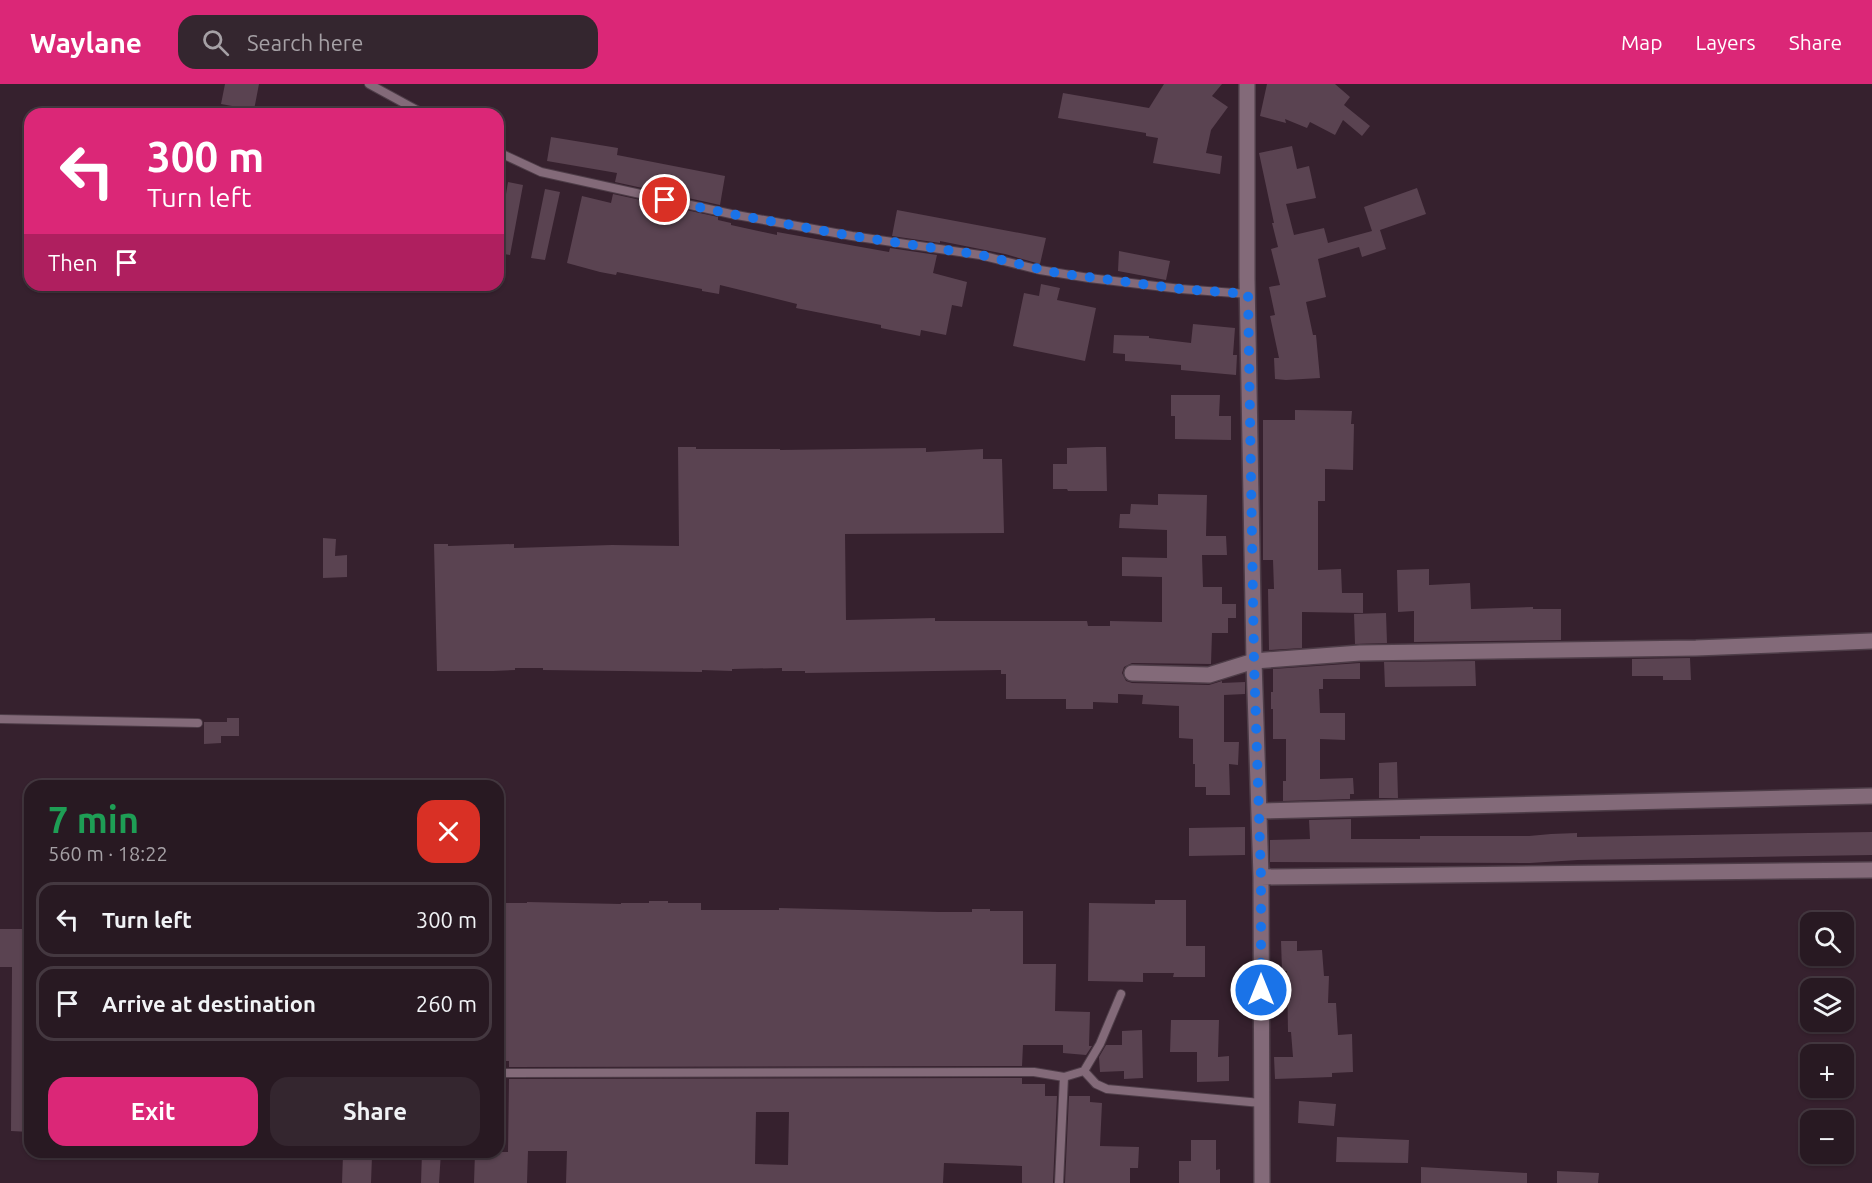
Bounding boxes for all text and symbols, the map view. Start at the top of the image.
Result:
search box [178,15,598,69]
icon: search [199,26,232,59]
text: Waylane [30,27,142,58]
text: Search here [247,30,363,55]
text: Map [1621,30,1662,54]
text: Layers [1695,30,1756,54]
text: Share [1789,30,1842,54]
icon: left [48,132,126,210]
text: 300 m [147,133,264,180]
pin [639,174,690,225]
text: Turn left [147,182,251,212]
icon: arrive [648,183,681,216]
icon: arrive [110,246,143,279]
text: Then [48,250,98,275]
text: 7 min [48,799,139,840]
button: close [417,800,480,863]
text: 560 m · 18:22 [48,842,168,865]
icon: left [51,903,84,936]
text: Turn left [102,907,192,932]
text: 300 m [416,907,477,932]
map controls [1800,912,1854,1164]
button: search [1800,912,1854,966]
position arrow [1229,958,1293,1022]
button: layers [1800,978,1854,1032]
icon: arrive [51,987,84,1020]
text: Arrive at destination [102,991,316,1016]
text: 260 m [416,991,477,1016]
button: + [1800,1044,1854,1098]
button: Exit [48,1077,258,1146]
button: Share [270,1077,480,1146]
button: − [1800,1110,1854,1164]

